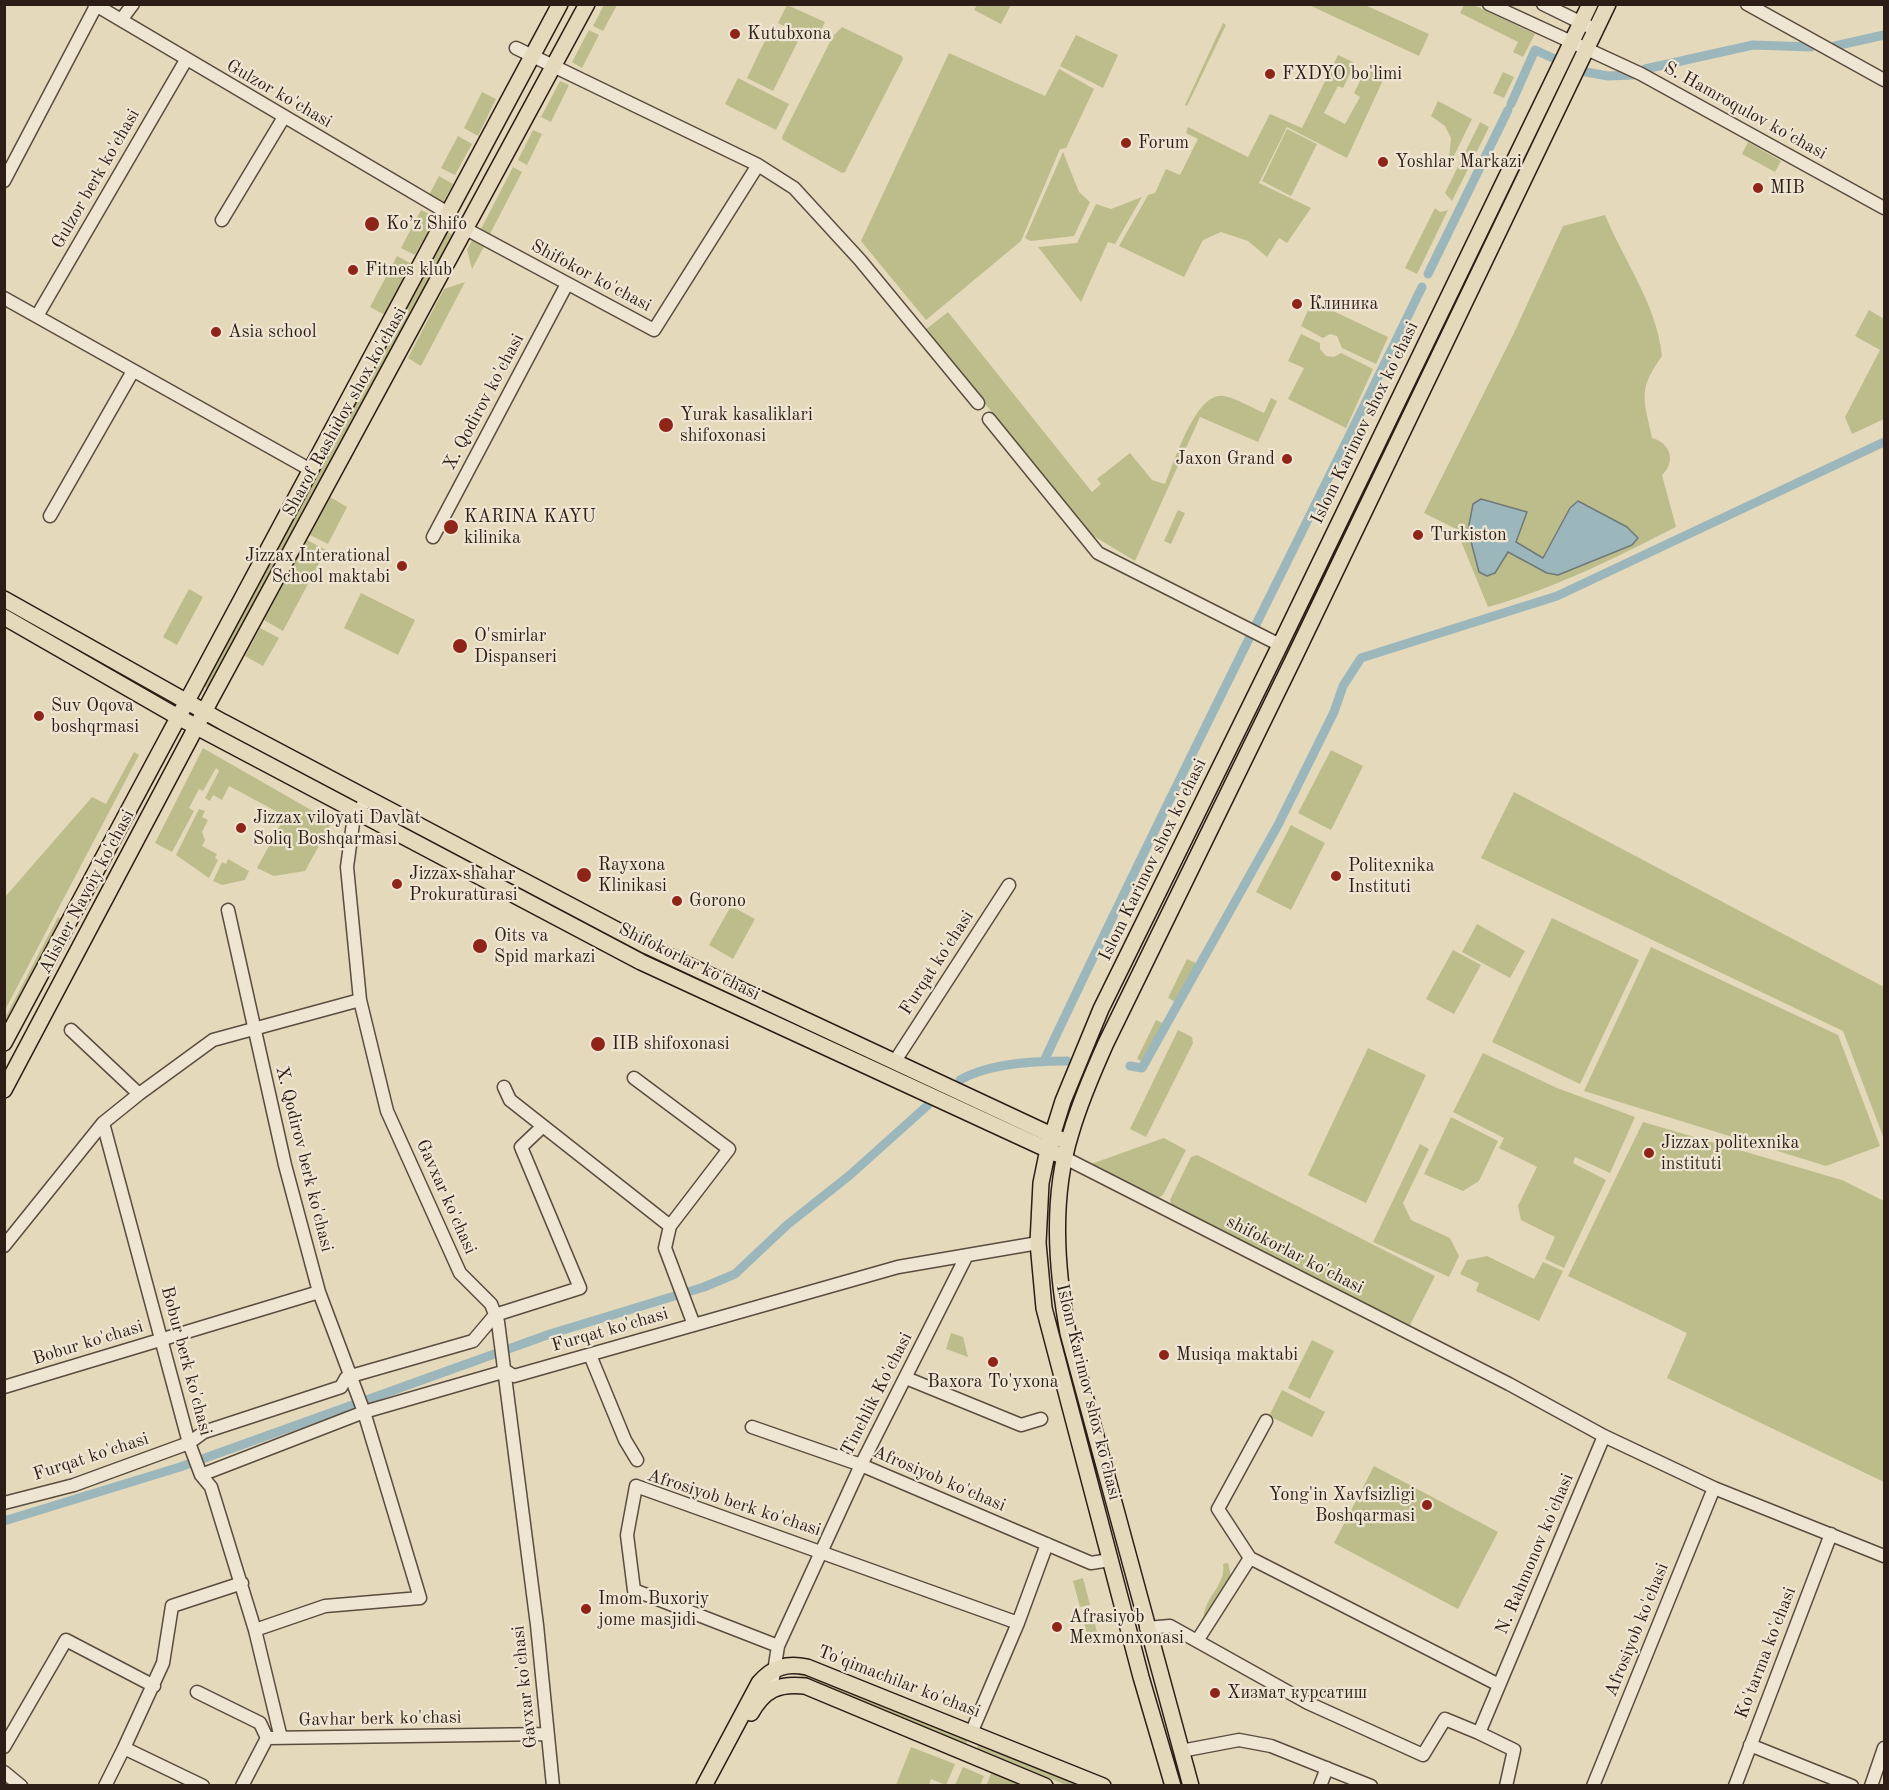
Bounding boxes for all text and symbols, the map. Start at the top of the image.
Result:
place label: Kutubxona [747,23,831,45]
marker: Kutubxona [728,27,742,41]
street label: Gulzor ko'chasi [222,55,336,133]
street label: S. Hamroqulov ko'chasi [1660,57,1830,165]
place label: FXDYO bo'limi [1282,63,1402,85]
marker: FXDYO bo'limi [1263,67,1277,81]
street label: Gulzor berk ko'chasi [47,105,145,253]
place label: Forum [1138,132,1189,154]
marker: Forum [1119,136,1133,150]
place label: Yoshlar Markazi [1395,151,1522,173]
marker: Yoshlar Markazi [1376,155,1390,169]
place label: MIB [1770,177,1805,199]
marker: MIB [1751,181,1765,195]
place label: Ko’z Shifo [386,213,467,235]
marker: Ko’z Shifo [363,215,381,233]
street label: Shifokor ko'chasi [527,235,655,317]
place label: Fitnes klub [365,259,452,281]
marker: Fitnes klub [346,263,360,277]
place label: Клиника [1309,293,1378,315]
marker: Клиника [1290,297,1304,311]
street label: Sharof Rashidov shox ko'chasi [278,304,412,520]
street label: Islom Karimov shox ko'chasi [1307,318,1423,528]
place label: Asia school [228,321,317,343]
marker: Asia school [209,325,223,339]
street label: X. Qodirov ko'chasi [439,330,529,474]
place label: Yurak kasaliklari shifoxonasi [680,404,813,446]
marker: Yurak kasaliklari shifoxonasi [657,416,675,434]
place label: Jaxon Grand [1175,448,1275,470]
marker: Jaxon Grand [1280,452,1294,466]
place label: KARINA KAYU kilinika [464,506,596,548]
marker: KARINA KAYU kilinika [442,518,460,536]
place label: Turkiston [1430,524,1507,546]
marker: Turkiston [1411,528,1425,542]
place label: Jizzax Interational School maktabi [245,545,390,588]
marker: Jizzax Interational School maktabi [395,559,409,573]
place label: O'smirlar Dispanseri [474,625,557,668]
marker: O'smirlar Dispanseri [451,637,469,655]
place label: Suv Oqova boshqrmasi [51,695,139,738]
marker: Suv Oqova boshqrmasi [32,709,46,723]
street label: Islom Karimov shox ko'chasi [1095,755,1211,965]
street label: Alisher Navoiy ko'chasi [35,806,139,978]
place label: Jizzax viloyati Davlat Soliq Boshqarmasi [253,807,421,850]
marker: Jizzax viloyati Davlat Soliq Boshqarmasi [234,821,248,835]
place label: Rayxona Klinikasi [598,854,667,896]
place label: Politexnika Instituti [1348,855,1435,898]
place label: Jizzax shahar Prokuraturasi [409,863,518,906]
marker: Rayxona Klinikasi [575,866,593,884]
marker: Politexnika Instituti [1329,869,1343,883]
marker: Jizzax shahar Prokuraturasi [390,877,404,891]
place label: Gorono [689,890,746,912]
marker: Gorono [670,894,684,908]
street label: Furqat ko'chasi [895,907,979,1019]
street label: Shifokorlar ko'chasi [615,918,763,1006]
place label: Oits va Spid markazi [494,925,595,968]
marker: Oits va Spid markazi [471,937,489,955]
place label: IIB shifoxonasi [612,1033,730,1055]
marker: IIB shifoxonasi [589,1035,607,1053]
street label: X. Qodirov berk ko'chasi [270,1064,338,1254]
place label: Jizzax politexnika instituti [1661,1132,1799,1174]
street label: Gavxar ko'chasi [411,1136,481,1258]
marker: Jizzax politexnika instituti [1642,1146,1656,1160]
street label: shifokorlar ko'chasi [1223,1211,1367,1299]
street label: Islom Karimov shox ko'chasi [1051,1282,1125,1502]
street label: Bobur berk ko'chasi [156,1284,216,1438]
street label: Furqat ko'chasi [549,1303,671,1357]
street label: Bobur ko'chasi [30,1316,146,1370]
street label: Tinchlik Ko'chasi [837,1329,917,1459]
place label: Musiqa maktabi [1176,1344,1298,1366]
marker: Musiqa maktabi [1157,1348,1171,1362]
marker: Baxora To'yxona [986,1355,1000,1369]
place label: Baxora To'yxona [927,1371,1059,1393]
street label: Furqat ko'chasi [30,1428,152,1486]
street label: Afrosiyob ko'chasi [869,1441,1009,1517]
street label: Afrosiyob berk ko'chasi [644,1465,824,1541]
street label: N. Rahmonov ko'chasi [1491,1470,1579,1638]
place label: Yong'in Xavfsizligi Boshqarmasi [1269,1484,1415,1526]
marker: Yong'in Xavfsizligi Boshqarmasi [1420,1498,1434,1512]
street label: Afrosiyob ko'chasi [1600,1560,1674,1700]
street label: Ko'tarma ko'chasi [1731,1584,1801,1722]
place label: Imom Buxoriy jome masjidi [598,1588,709,1630]
marker: Imom Buxoriy jome masjidi [579,1602,593,1616]
place label: Afrasiyob Mexmonxonasi [1069,1606,1184,1648]
marker: Afrasiyob Mexmonxonasi [1050,1620,1064,1634]
street label: Gavxar ko'chasi [508,1625,542,1749]
street label: To'qimachilar ko'chasi [815,1641,983,1723]
place label: Хизмат курсатиш [1227,1682,1367,1704]
marker: Хизмат курсатиш [1208,1686,1222,1700]
street label: Gavhar berk ko'chasi [298,1707,462,1731]

